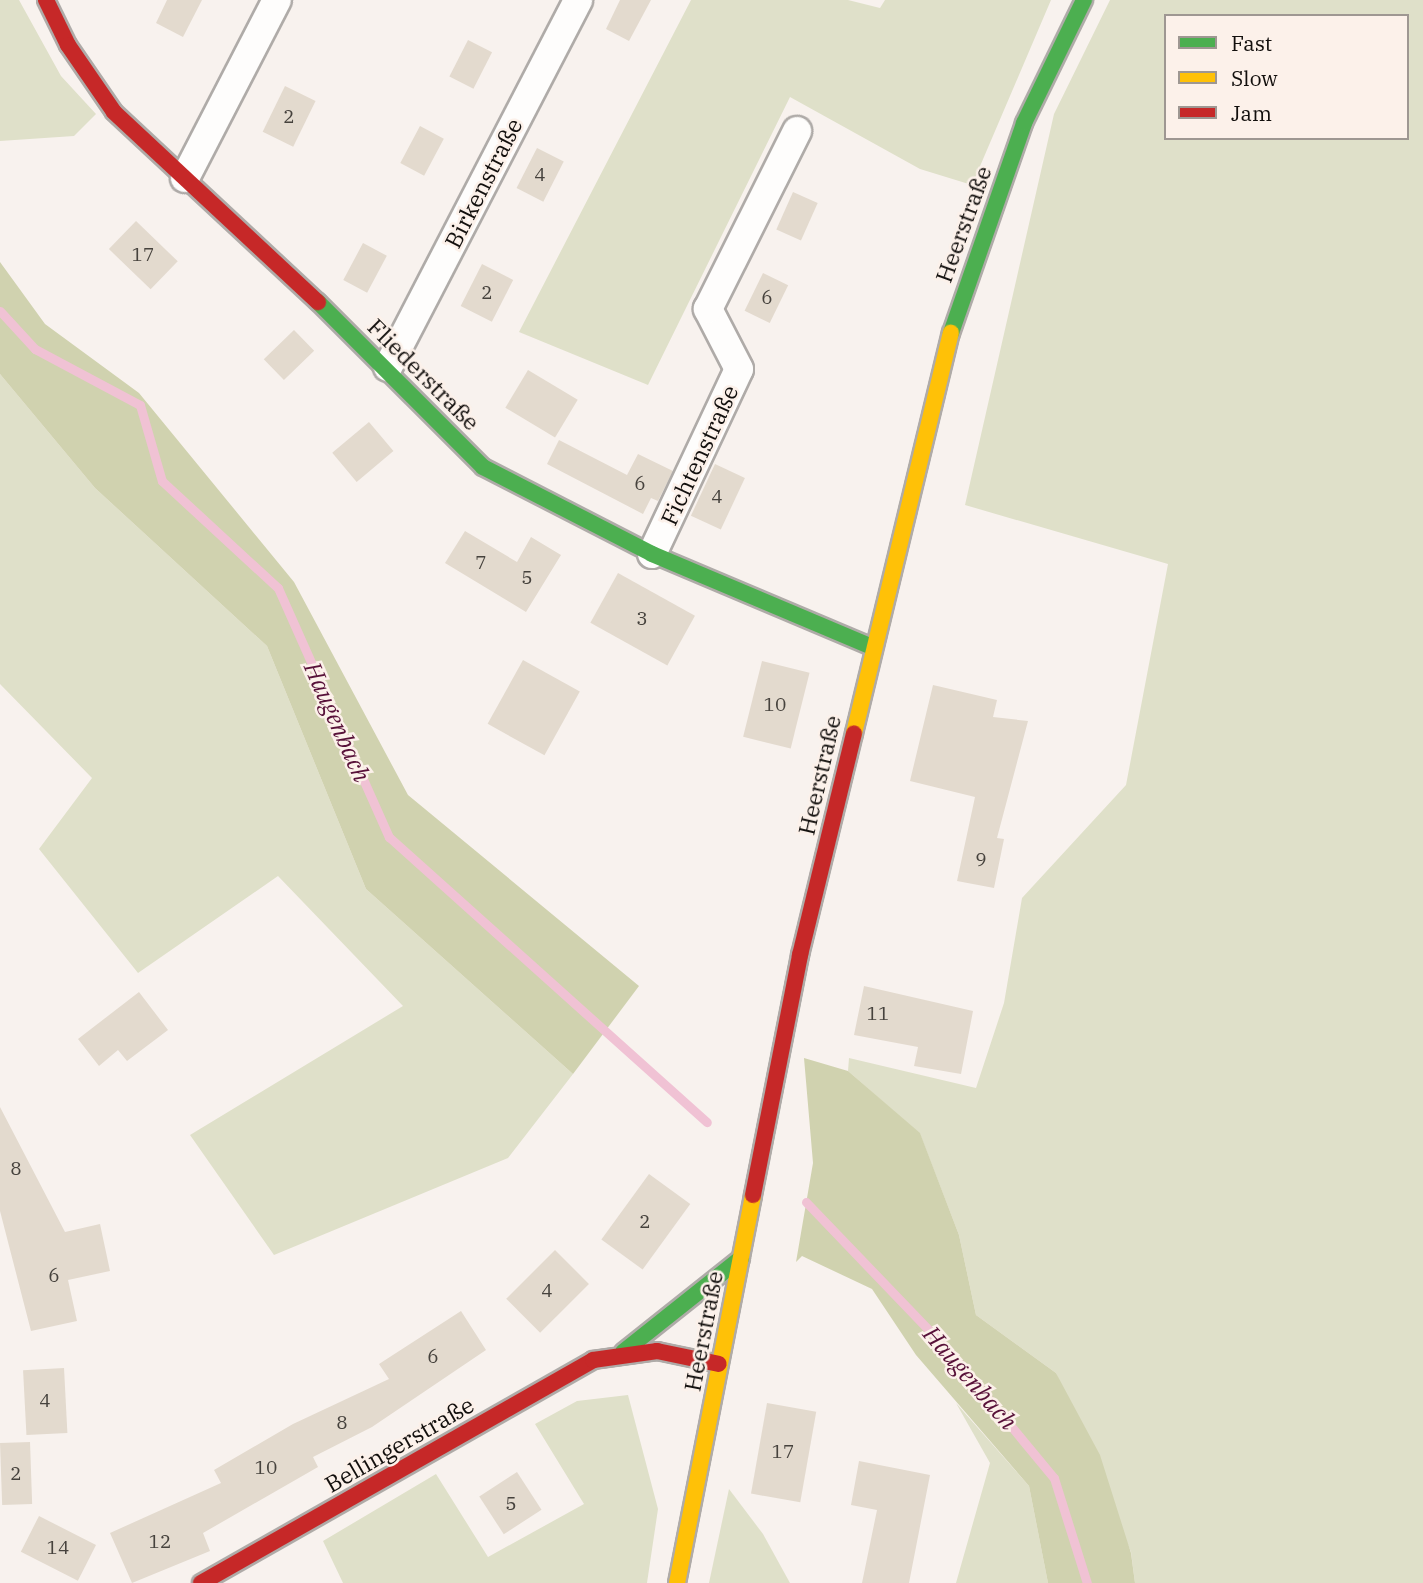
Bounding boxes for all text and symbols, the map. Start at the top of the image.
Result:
legend [1164,14,1409,140]
text: Fast [1231,29,1272,57]
text: Slow [1231,64,1278,92]
text: Jam [1231,99,1272,127]
house number: 2 [283,106,295,128]
street label: Birkenstraße [438,113,528,253]
street label: Heerstraße [929,162,997,286]
house number: 4 [534,164,546,186]
house number: 17 [132,244,154,266]
house number: 2 [481,282,493,304]
house number: 6 [761,287,773,309]
street label: Fliederstraße [362,312,486,436]
street label: Fichtenstraße [654,381,744,529]
house number: 6 [634,473,646,495]
house number: 4 [711,486,723,508]
house number: 7 [475,552,487,574]
house number: 5 [521,567,533,589]
house number: 3 [636,608,648,630]
water label: Haugenbach [298,658,376,786]
house number: 10 [764,694,786,716]
street label: Heerstraße [792,712,846,838]
house number: 9 [975,849,987,871]
house number: 11 [867,1003,889,1025]
house number: 8 [10,1158,22,1180]
house number: 2 [639,1211,651,1233]
house number: 6 [48,1265,60,1287]
street label: Heerstraße [678,1269,728,1393]
house number: 4 [541,1280,553,1302]
water label: Haugenbach [917,1320,1023,1436]
house number: 6 [427,1346,439,1368]
house number: 4 [39,1390,51,1412]
street label: Bellingerstraße [320,1390,478,1498]
house number: 8 [336,1412,348,1434]
house number: 17 [772,1441,794,1463]
house number: 10 [255,1457,277,1479]
house number: 2 [10,1463,22,1485]
house number: 5 [505,1493,517,1515]
house number: 12 [149,1531,171,1553]
house number: 14 [47,1537,69,1559]

